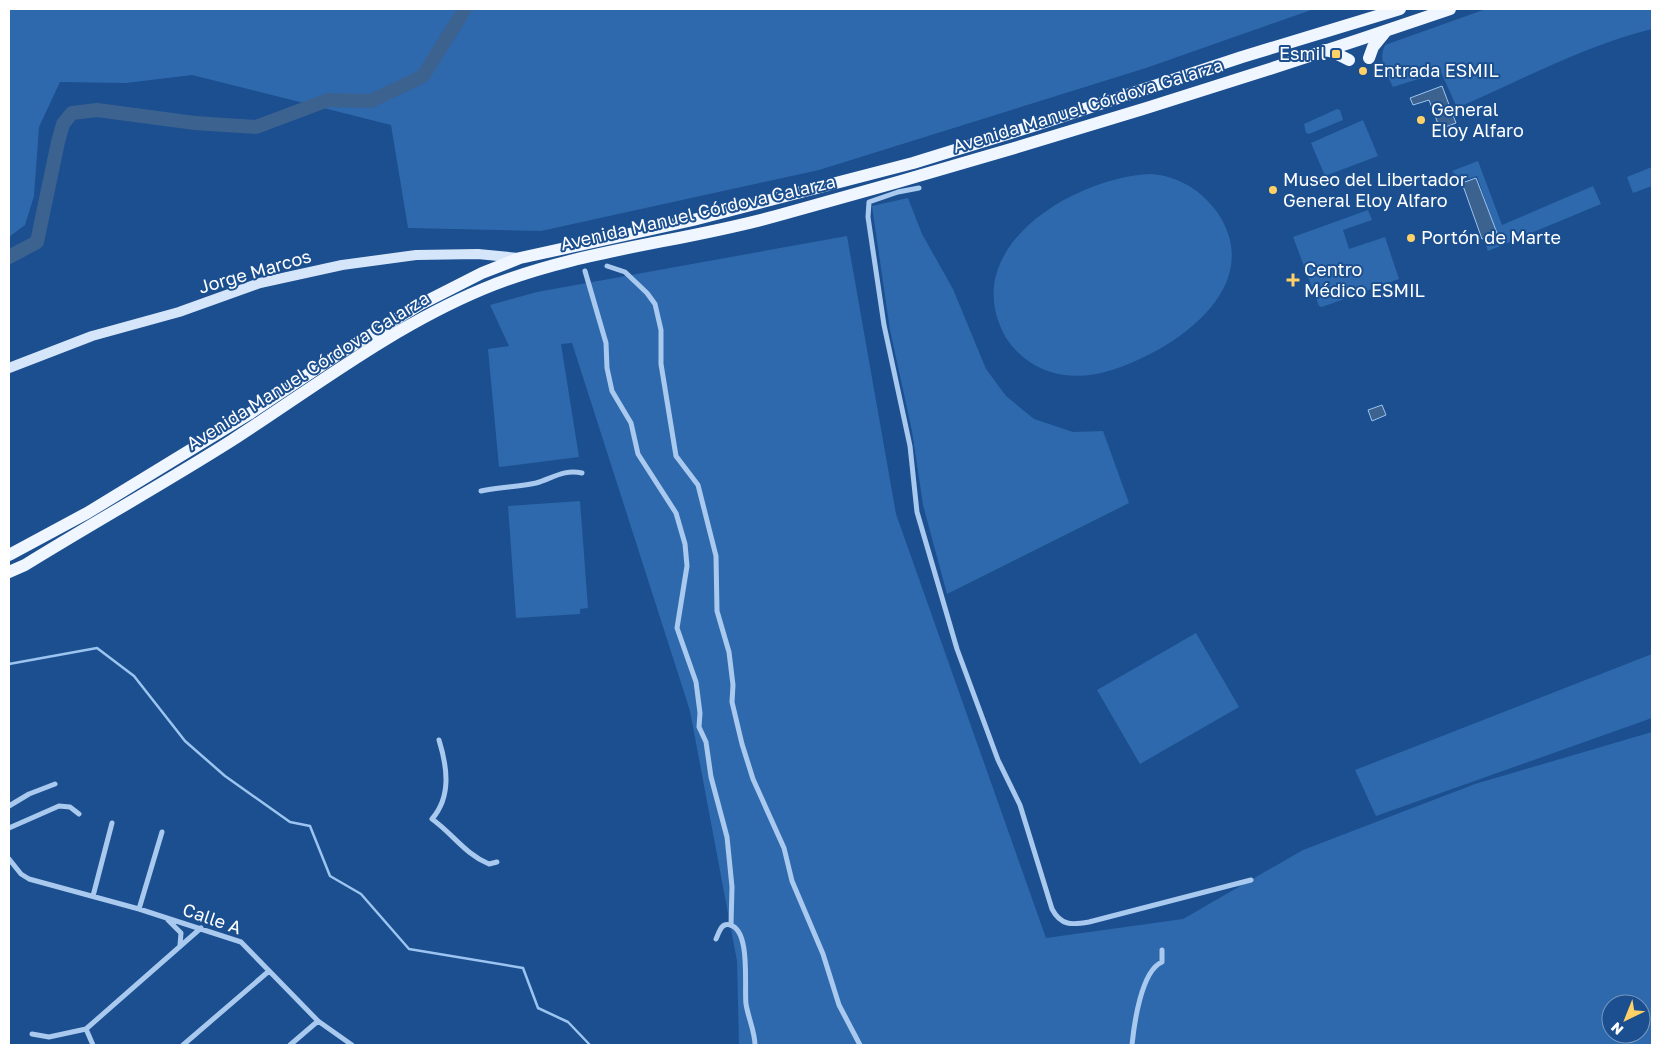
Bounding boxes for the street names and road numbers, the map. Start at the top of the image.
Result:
street label: Avenida Manuel Córdova Galarza [950,53,1226,157]
street label: Avenida Manuel Córdova Galarza [558,170,838,254]
street label: Jorge Marcos [196,244,314,298]
street label: Avenida Manuel Córdova Galarza [182,286,433,454]
street label: Calle A [180,898,245,938]

